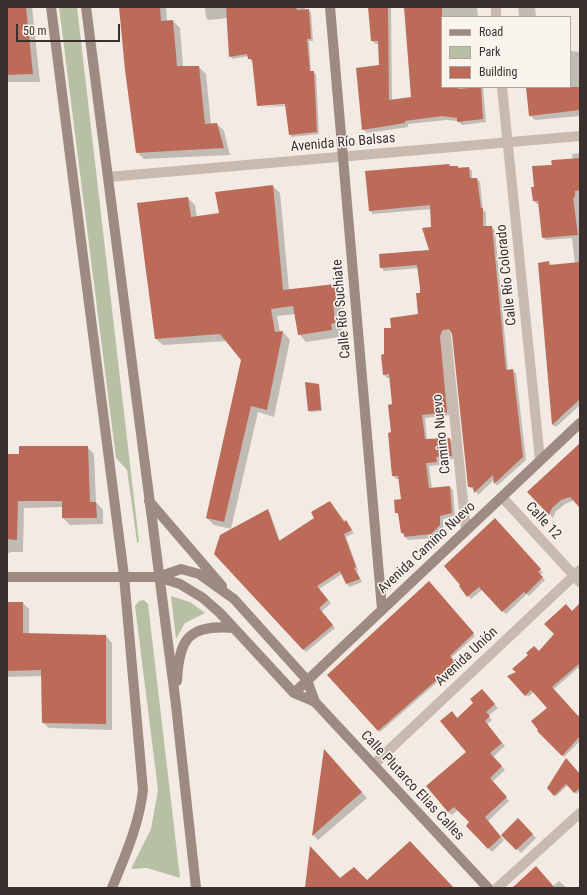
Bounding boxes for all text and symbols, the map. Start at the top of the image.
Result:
scale bar [18,16,122,42]
legend [441,16,571,88]
text: 50 m [23,24,47,38]
text: Road [479,25,503,39]
text: Park [479,45,500,59]
text: Building [479,65,517,79]
street label: Avenida Río Balsas [290,130,396,156]
street label: Calle Río Colorado [493,224,521,326]
street label: Calle Río Suchiate [329,259,355,359]
street label: Camino Nuevo [429,393,455,475]
street label: Avenida Camino Nuevo [375,498,479,598]
street label: Calle 12 [522,499,564,543]
street label: Avenida Unión [432,624,502,690]
street label: Calle Plutarco Elias Calles [357,728,467,844]

